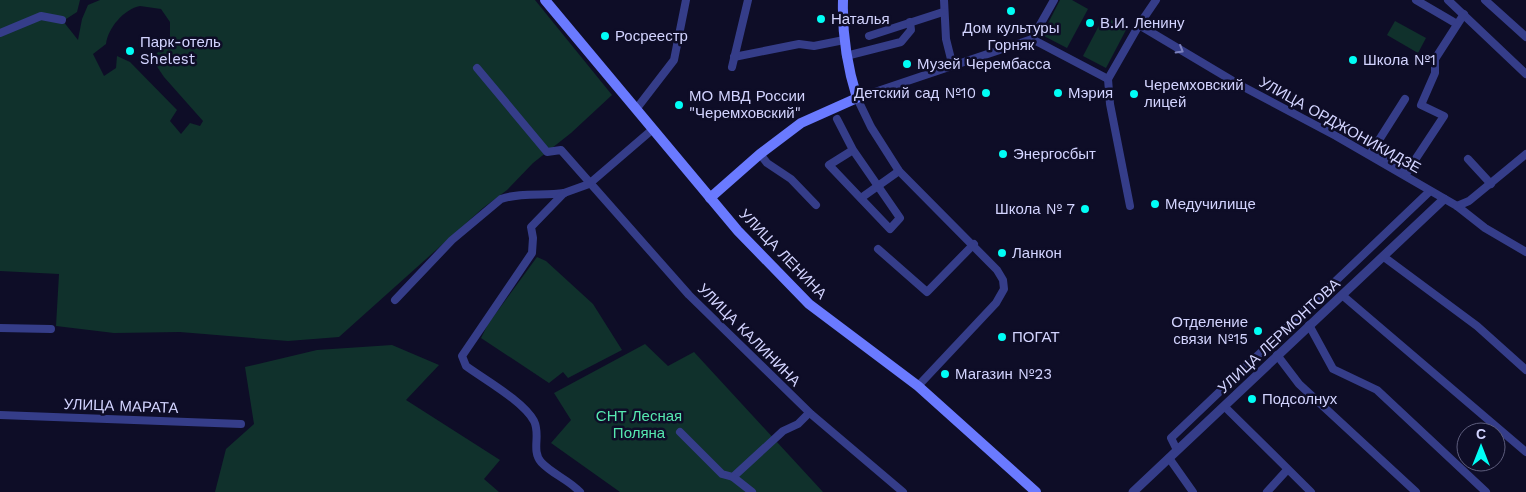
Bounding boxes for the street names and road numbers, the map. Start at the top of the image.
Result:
street label: УЛИЦА ОРДЖОНИКИДЗЕ [1256,73,1424,177]
street label: УЛИЦА ЛЕНИНА [735,205,831,303]
street label: УЛИЦА ЛЕРМОНТОВА [1214,275,1344,397]
street label: УЛИЦА КАЛИНИНА [694,280,804,390]
street label: УЛИЦА МАРАТА [63,395,179,417]

